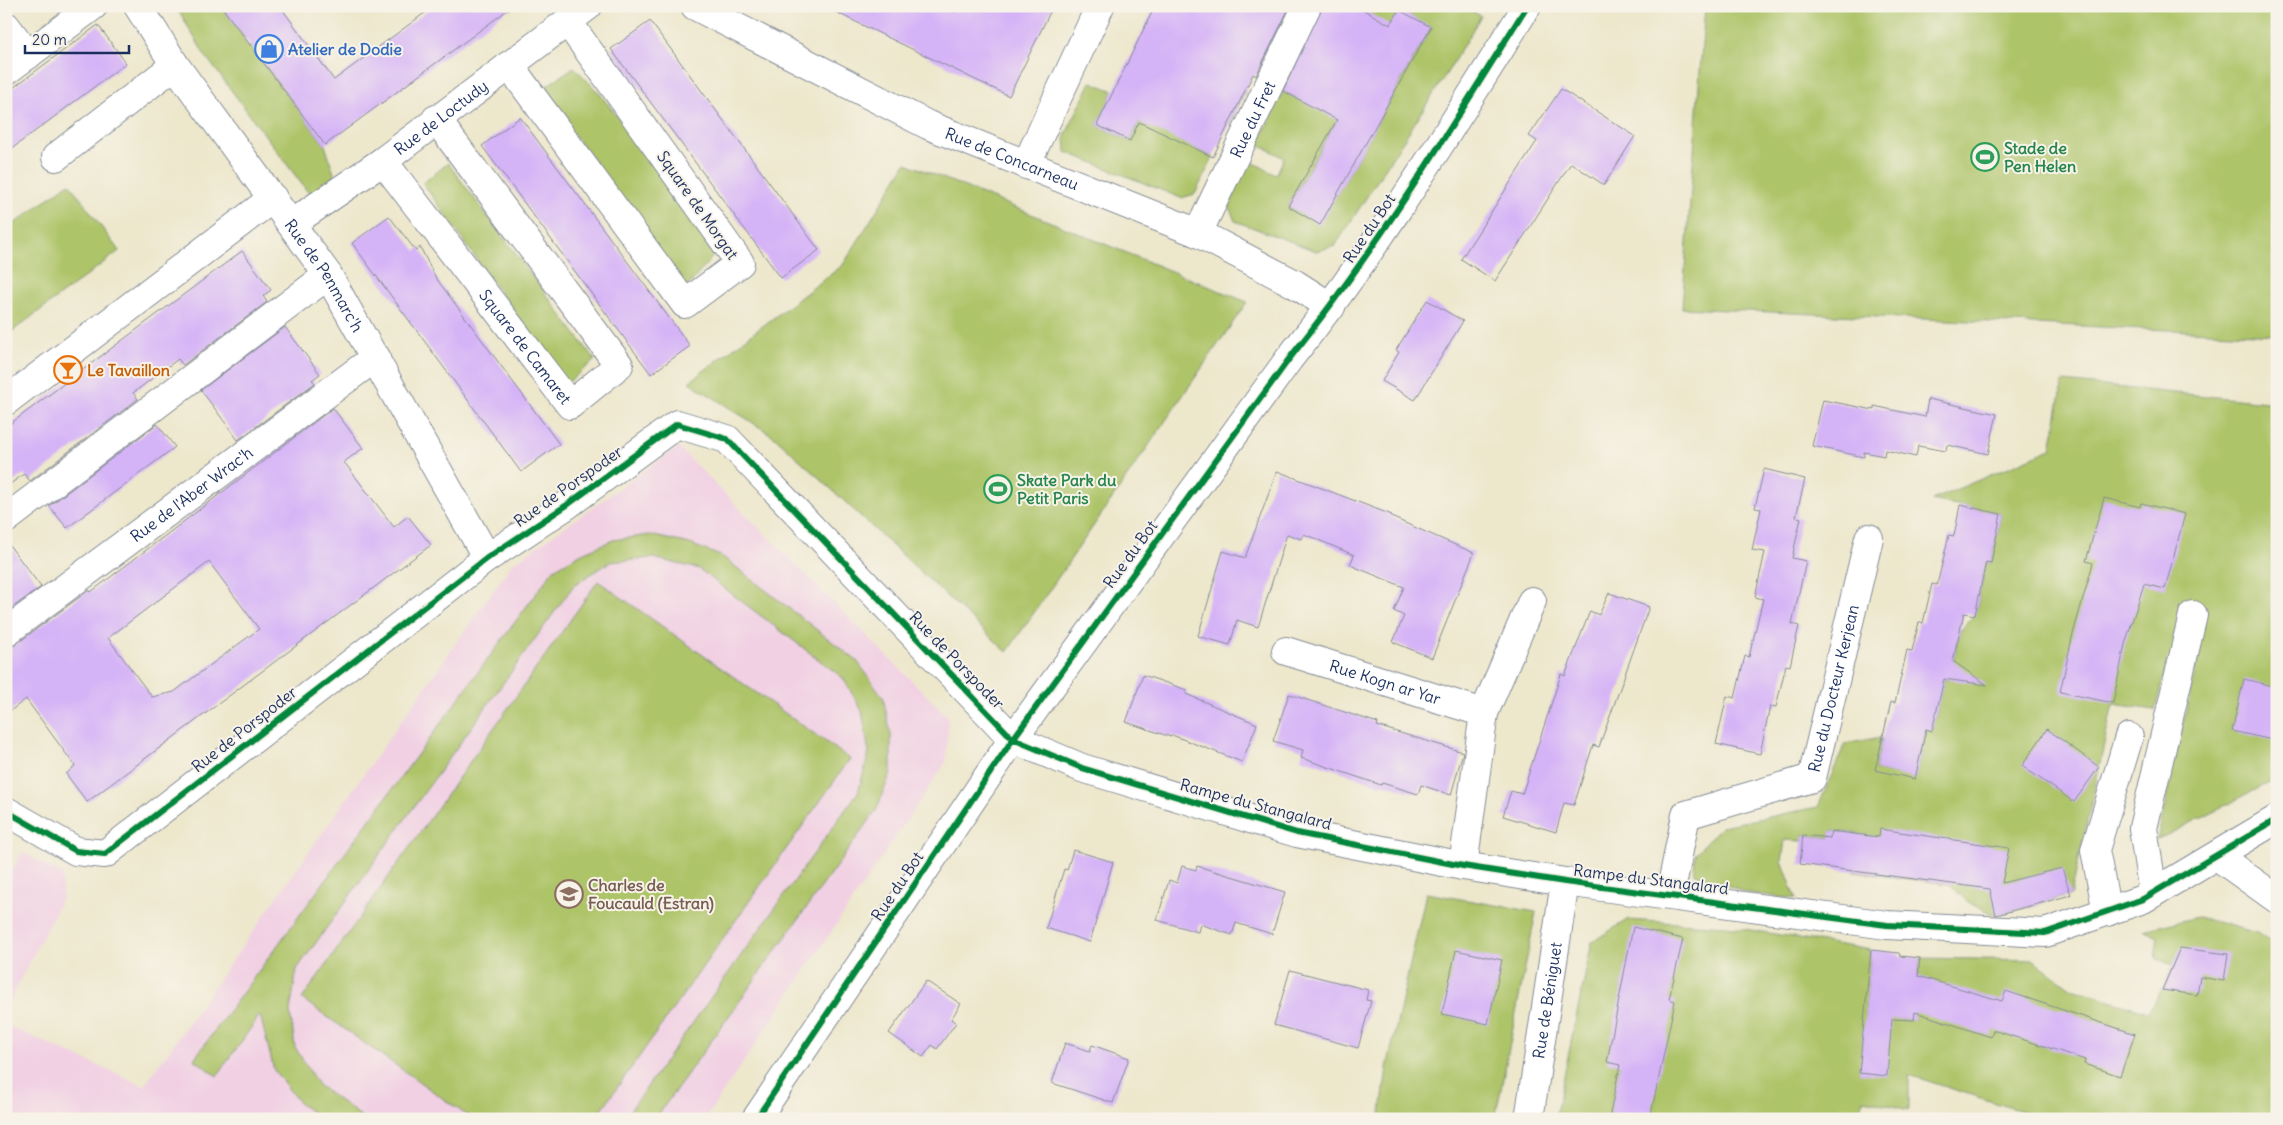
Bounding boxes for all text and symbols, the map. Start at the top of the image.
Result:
scale bar [25,22,129,54]
text: 20 m [32,30,67,49]
shop icon: Atelier de Dodie [254,34,284,64]
place label: Atelier de Dodie [288,39,402,59]
street label: Rue de Loctudy [390,75,492,159]
street label: Rue du Fret [1226,77,1280,161]
street label: Rue de Concarneau [942,123,1082,194]
place label: Stade de Pen Helen [2004,138,2076,176]
sports icon: Stade de Pen Helen [1970,142,2000,172]
street label: Square de Morgat [653,147,743,264]
street label: Rue du Bot [1339,189,1400,266]
street label: Rue de Penmarc'h [281,215,368,335]
street label: Square de Camaret [475,285,576,409]
bar icon: Le Tavaillon [53,355,83,385]
place label: Le Tavaillon [87,360,170,380]
street label: Rue de Porspoder [510,441,627,531]
street label: Rue de l'Aber Wrac'h [126,442,257,546]
place label: Skate Park du Petit Paris [1017,470,1117,508]
sports icon: Skate Park du Petit Paris [983,474,1013,504]
street label: Rue du Bot [1099,516,1162,592]
street label: Rue du Docteur Kerjean [1804,603,1863,774]
street label: Rue de Porspoder [905,607,1009,713]
street label: Rue Kogn ar Yar [1327,655,1444,709]
street label: Rue de Porspoder [187,681,301,776]
street label: Rampe du Stangalard [1178,774,1334,834]
street label: Rue du Bot [867,847,928,924]
street label: Rampe du Stangalard [1572,860,1730,898]
place label: Charles de Foucauld (Estran) [588,875,714,914]
school or university icon: Charles de Foucauld (Estran) [554,879,584,909]
street label: Rue de Béniguet [1528,940,1566,1060]

